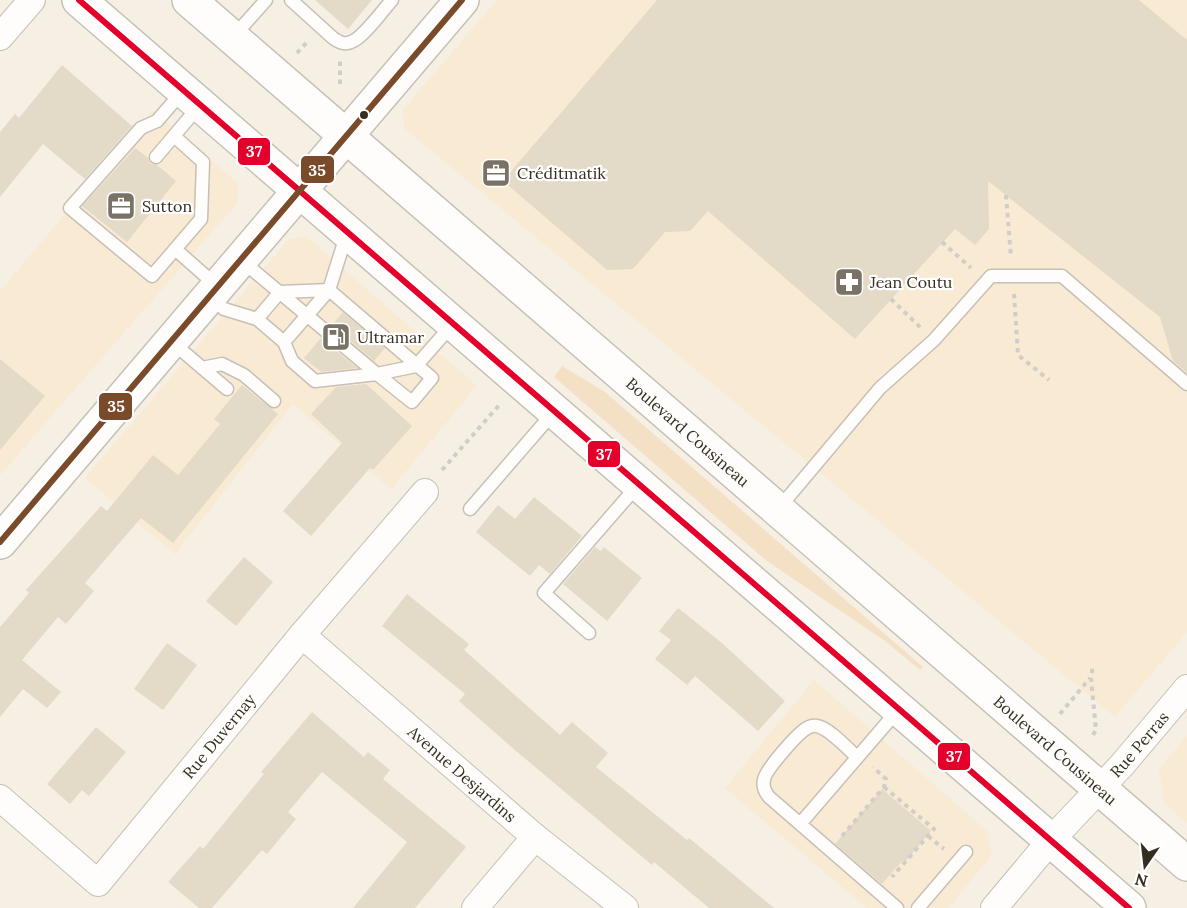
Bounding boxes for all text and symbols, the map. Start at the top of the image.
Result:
unlabelled marker [358,109,370,121]
line badge: 37 [237,137,271,166]
text: 37 [246,141,263,161]
line badge: 35 [300,155,335,184]
office icon: Créditmatik [480,157,512,189]
text: 35 [308,160,326,180]
place label: Créditmatik [517,163,606,183]
office icon: Sutton [105,190,137,222]
place label: Sutton [142,196,192,216]
pharmacy icon: Jean Coutu [833,266,865,298]
place label: Jean Coutu [869,272,953,292]
fuel station icon: Ultramar [320,321,352,353]
place label: Ultramar [357,327,424,347]
street label: Boulevard Cousineau [622,373,754,491]
line badge: 35 [98,392,133,421]
text: 35 [107,396,125,416]
line badge: 37 [587,440,621,468]
text: 37 [596,444,613,464]
street label: Rue Duvernay [178,689,260,783]
street label: Boulevard Cousineau [990,691,1122,809]
street label: Rue Perras [1106,707,1173,781]
street label: Avenue Desjardins [403,721,521,826]
line badge: 37 [937,742,971,771]
text: 37 [946,746,963,766]
north arrow [1115,836,1175,896]
text: N [1133,869,1150,892]

